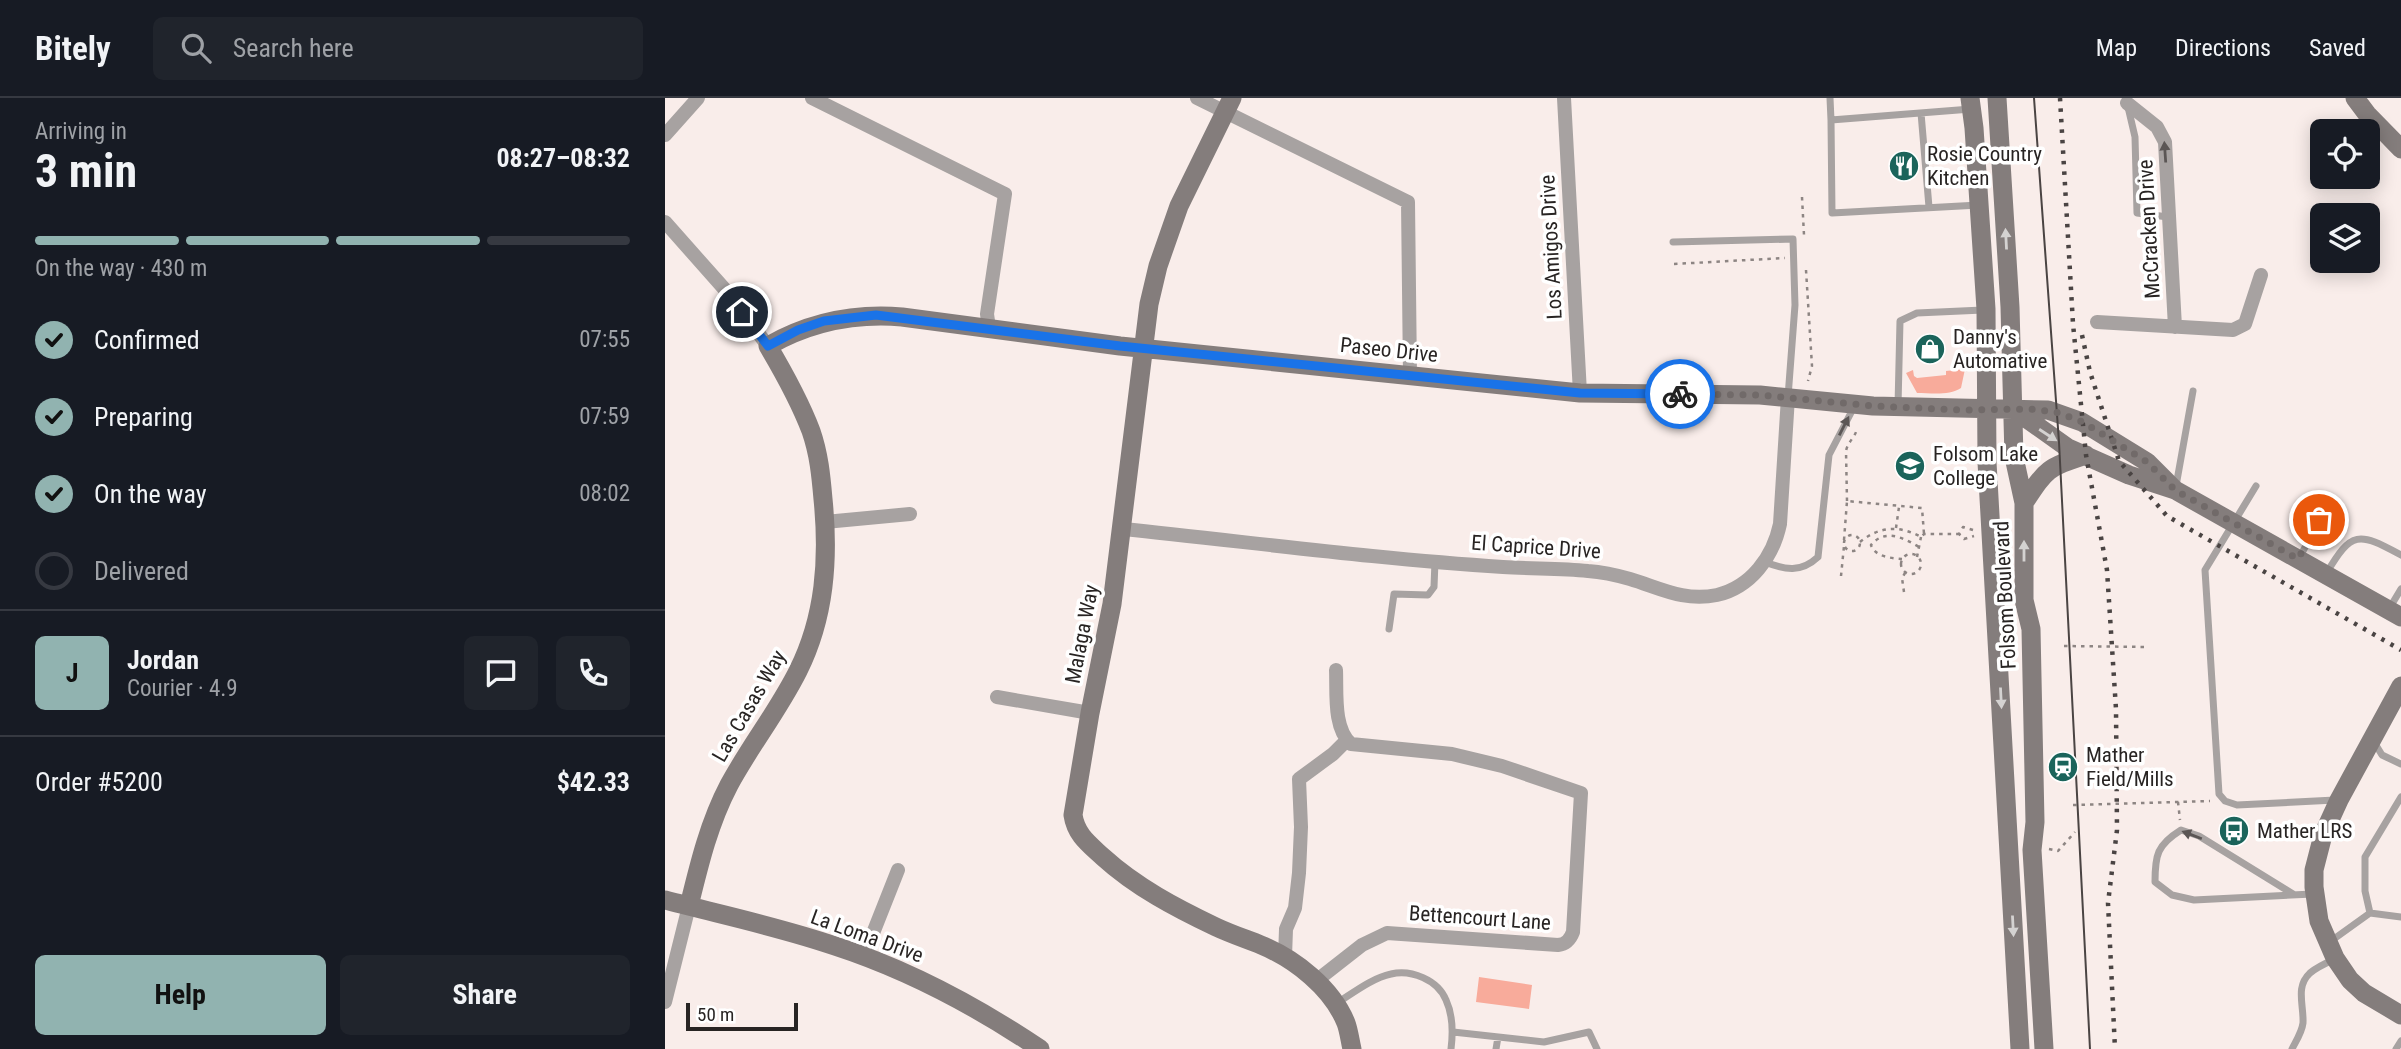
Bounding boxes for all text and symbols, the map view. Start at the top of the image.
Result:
search box [153,17,643,80]
text: Bitely [35,29,111,68]
icon: search [177,29,215,67]
text: Search here [233,33,354,63]
text: Map [2096,34,2137,62]
text: Directions [2175,34,2271,62]
text: Saved [2309,34,2366,62]
text: Arriving in [35,118,127,145]
map controls [2310,119,2380,273]
button: locate [2310,119,2380,189]
one-way arrow [2159,141,2170,163]
place label: Rosie Country Kitchen [1927,142,2042,190]
text: 08:27–08:32 [496,143,630,173]
text: 3 min [35,144,137,198]
restaurant icon: Rosie Country Kitchen [1887,149,1921,183]
street label: McCracken Drive [2133,159,2165,299]
street label: Los Amigos Drive [1535,174,1567,320]
button: layers [2310,203,2380,273]
one-way arrow [2001,228,2012,250]
text: On the way · 430 m [35,255,207,282]
pin [712,282,772,342]
icon: home [723,293,761,331]
icon: check [35,321,73,359]
text: Confirmed [94,325,200,355]
place label: Danny's Automative [1953,325,2047,373]
text: 07:55 [579,326,630,353]
shop icon: Danny's Automative [1913,332,1947,366]
street label: Paseo Drive [1339,333,1439,367]
courier [1645,359,1715,429]
icon: bike [1661,375,1699,413]
icon: check [35,398,73,436]
text: Preparing [94,402,193,432]
text: 07:59 [579,403,630,430]
one-way arrow [1838,417,1850,436]
one-way arrow [2039,428,2057,442]
place label: Folsom Lake College [1933,442,2038,490]
school or university icon: Folsom Lake College [1893,449,1927,483]
icon: check [35,475,73,513]
text: On the way [94,479,207,509]
text: 08:02 [579,480,630,507]
pin [2289,490,2349,550]
icon: bag [2300,501,2338,539]
street label: Folsom Boulevard [1989,520,2021,670]
street label: El Caprice Drive [1470,530,1602,564]
one-way arrow [2018,540,2030,562]
text: Delivered [94,556,189,586]
street label: Malaga Way [1061,582,1103,686]
button: chat [464,636,538,710]
button: phone [556,636,630,710]
text: Jordan [127,645,199,675]
street label: Las Casas Way [707,646,791,766]
text: J [66,658,78,688]
text: Courier · 4.9 [127,675,238,702]
one-way arrow [1995,688,2006,710]
place label: Mather Field/Mills [2086,743,2174,791]
station icon: Mather Field/Mills [2046,750,2080,784]
text: Order #5200 [35,767,163,797]
text: $42.33 [557,767,630,797]
bus stop icon: Mather LRS [2217,814,2251,848]
place label: Mather LRS [2257,819,2352,843]
one-way arrow [2182,829,2203,840]
street label: Bettencourt Lane [1408,901,1552,935]
street label: La Loma Drive [807,905,927,968]
one-way arrow [2008,915,2019,937]
button: Help [35,955,326,1035]
button: Share [340,955,630,1035]
scale bar [686,1000,798,1032]
text: 50 m [697,1003,734,1026]

